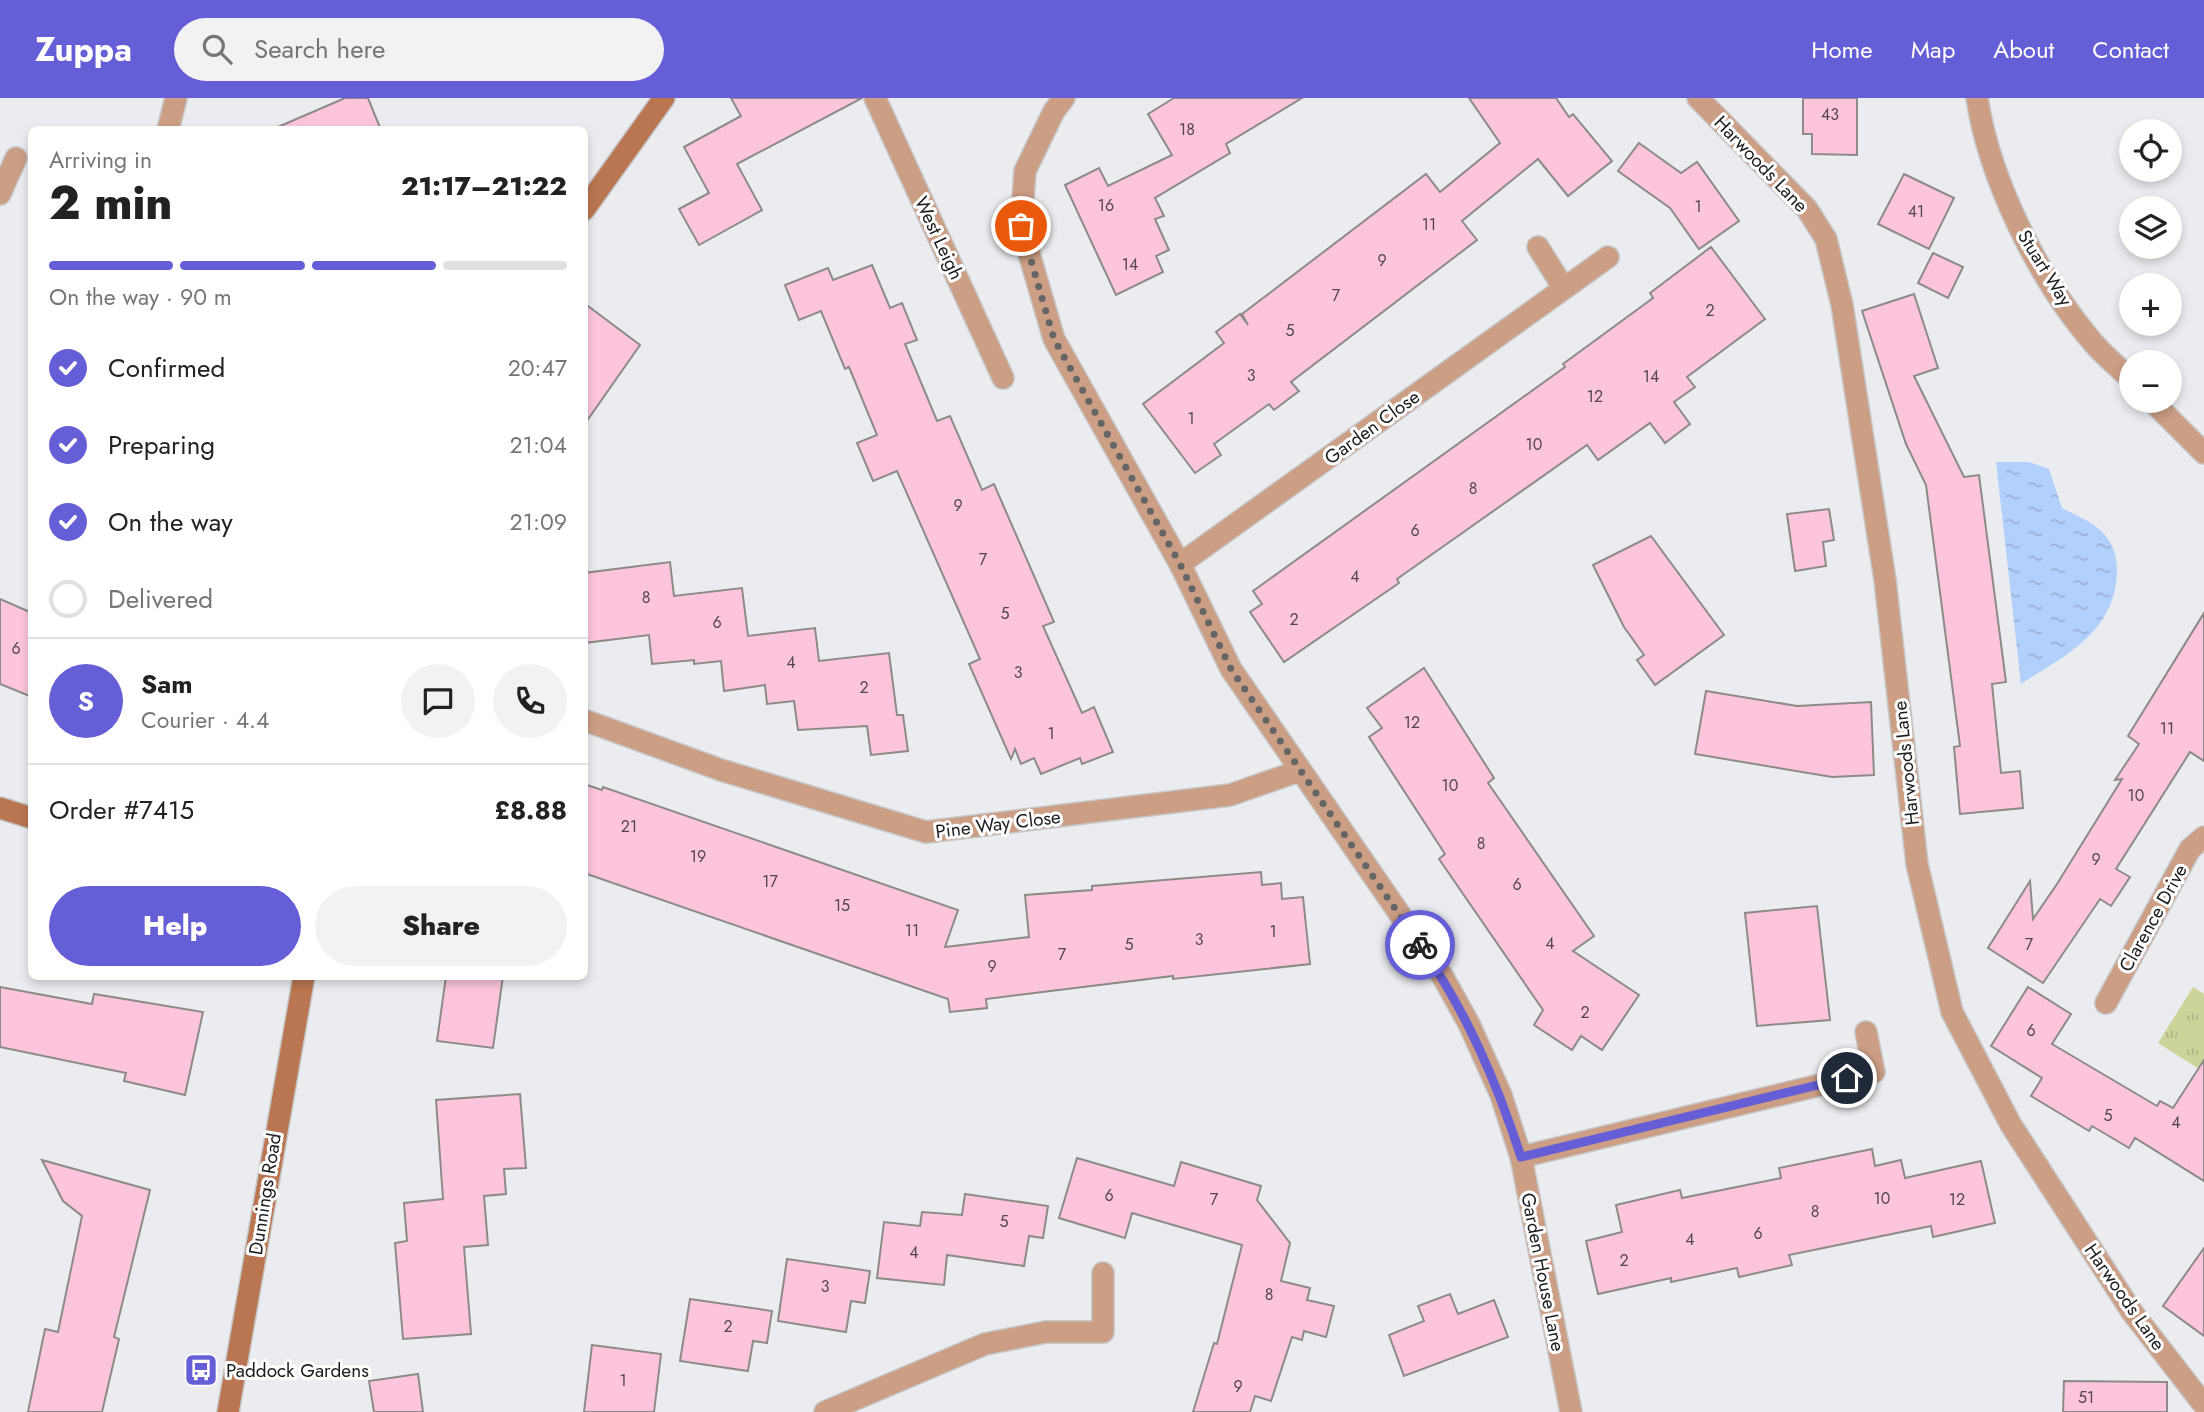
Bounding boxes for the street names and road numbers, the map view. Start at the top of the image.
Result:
street label: Harwoods Lane [1708,110,1814,218]
street label: West Leigh [908,192,970,284]
street label: Stuart Way [2011,225,2079,312]
street label: Garden Close [1319,383,1425,471]
street label: Harwoods Lane [1886,699,1926,826]
street label: Pine Way Close [934,803,1062,845]
street label: Clarence Drive [2112,859,2194,977]
street label: Dunnings Road [242,1131,288,1257]
street label: Garden House Lane [1514,1190,1572,1354]
street label: Harwoods Lane [2078,1238,2172,1356]

